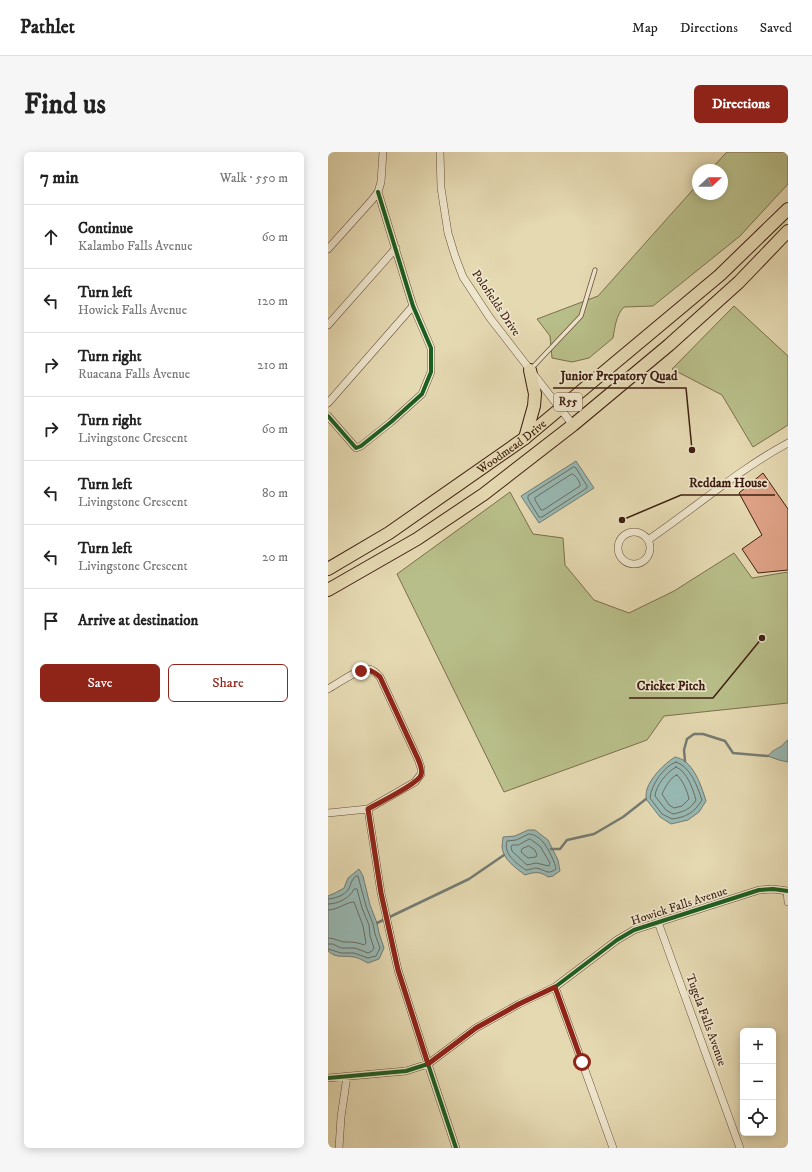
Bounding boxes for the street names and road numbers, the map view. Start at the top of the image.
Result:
street label: Polofields Drive [468,267,524,339]
road number: R55 [554,393,582,411]
street label: Woodmead Drive [473,416,549,477]
street label: Howick Falls Avenue [629,883,729,929]
street label: Tugela Falls Avenue [682,972,730,1068]

